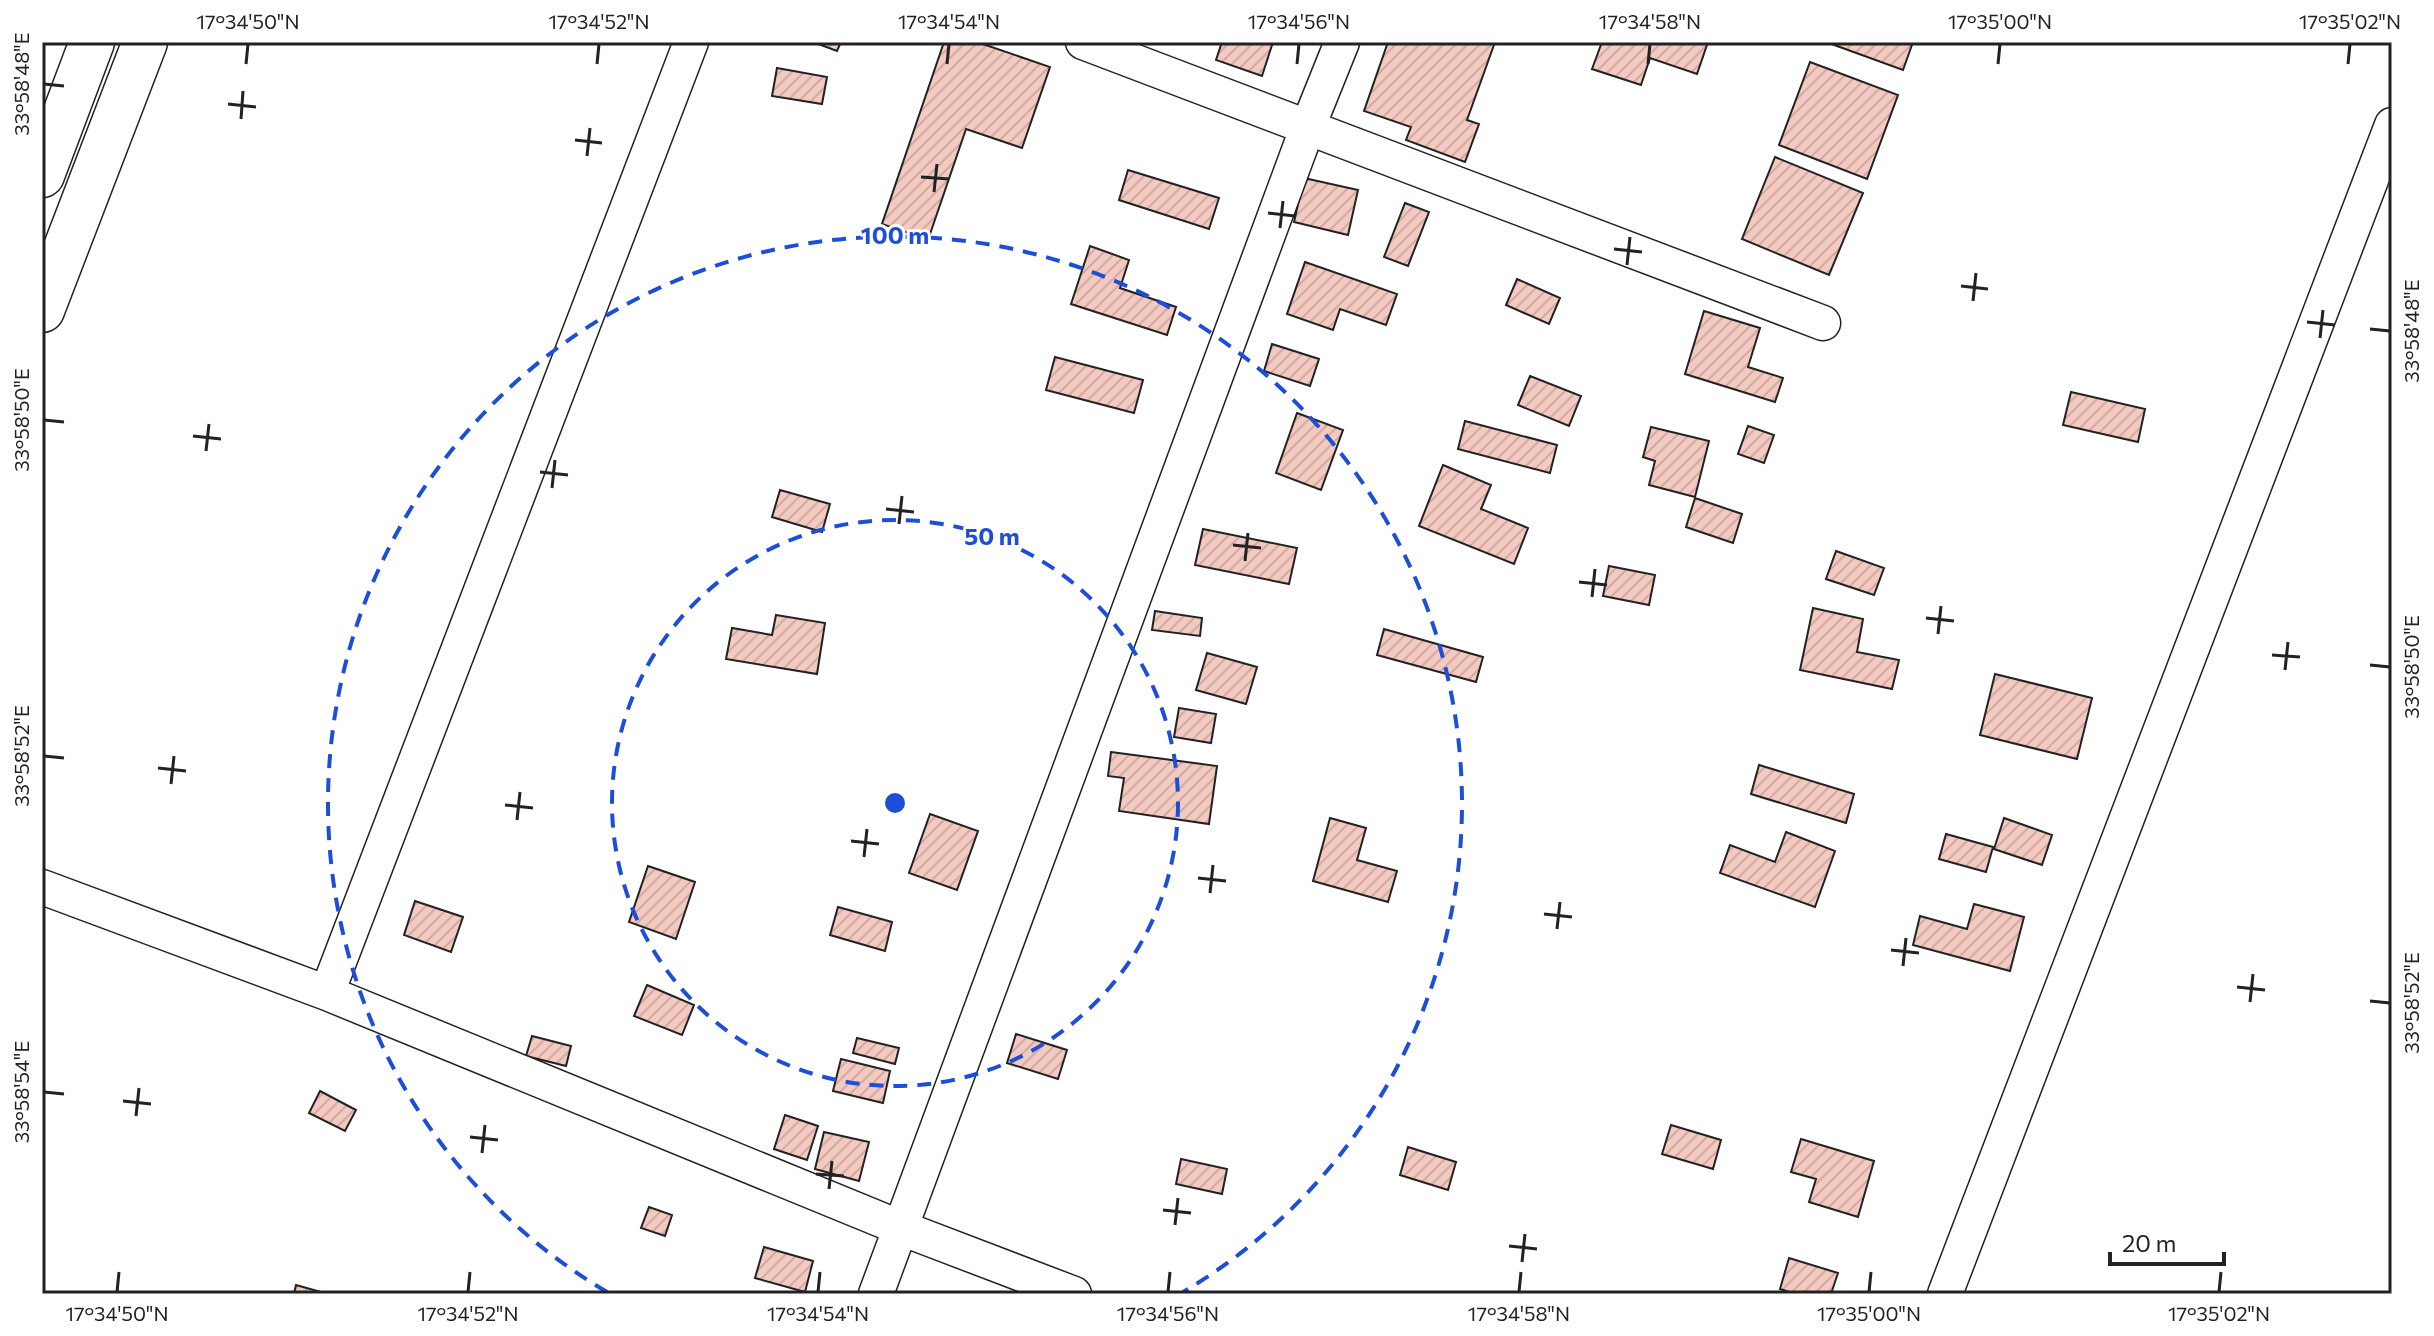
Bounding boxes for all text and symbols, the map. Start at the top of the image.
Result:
text: 17°34'50"N [196,9,300,33]
text: 17°34'52"N [548,9,650,33]
text: 17°34'54"N [898,9,1000,33]
text: 17°34'56"N [1248,9,1350,33]
text: 17°34'58"N [1599,9,1701,33]
text: 17°35'00"N [1948,9,2052,33]
text: 17°35'02"N [2299,9,2401,33]
text: 33°58'48"E [9,32,33,136]
text: 100 m [861,220,929,249]
text: 33°58'48"E [2399,279,2423,383]
text: 33°58'50"E [9,368,33,472]
text: 50 m [964,521,1020,550]
text: 33°58'50"E [2399,615,2423,719]
text: 33°58'52"E [9,705,33,807]
centre of rings [881,789,909,817]
text: 33°58'52"E [2399,952,2423,1054]
text: 33°58'54"E [9,1041,33,1143]
scale bar [2110,1216,2224,1266]
text: 20 m [2122,1228,2176,1257]
text: 17°34'50"N [65,1301,169,1325]
text: 17°34'52"N [417,1301,519,1325]
text: 17°34'54"N [767,1301,869,1325]
text: 17°34'56"N [1117,1301,1219,1325]
text: 17°34'58"N [1468,1301,1570,1325]
text: 17°35'00"N [1817,1301,1921,1325]
text: 17°35'02"N [2168,1301,2270,1325]

